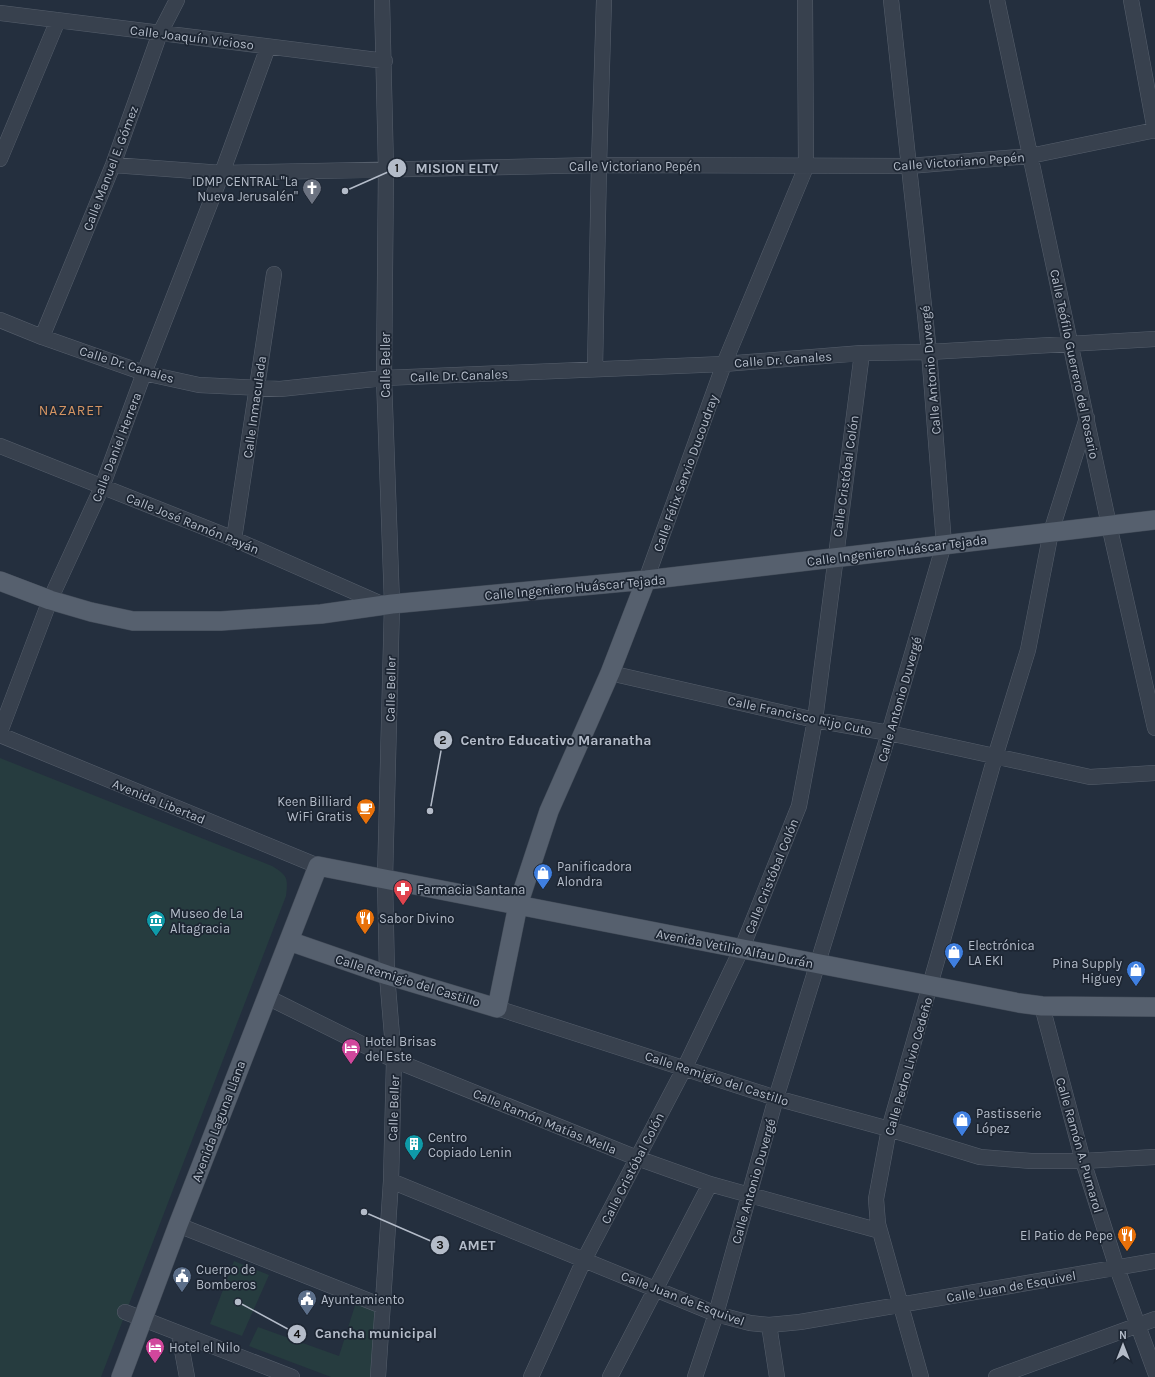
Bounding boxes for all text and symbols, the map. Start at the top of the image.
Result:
street label: Calle Joaquín Vicioso [129,22,255,54]
street label: Calle Manuel E. Gómez [80,104,141,233]
street label: Calle Victoriano Pepén [893,149,1025,174]
callout: MISION ELTV [387,155,506,181]
street label: Calle Victoriano Pepén [569,159,701,174]
text: MISION ELTV [416,160,499,177]
text: 1 [395,161,399,175]
place label: IDMP CENTRAL "La Nueva Jerusalén" [192,174,298,204]
church icon: IDMP CENTRAL "La Nueva Jerusalén" [301,177,323,205]
street label: Calle Teófilo Guerrero del Rosario [1047,268,1102,460]
street label: Calle Antonio Duvergé [917,304,944,435]
street label: Calle Beller [378,332,393,398]
street label: Calle Dr. Canales [78,343,176,386]
street label: Calle Dr. Canales [734,349,833,370]
street label: Calle Inmaculada [240,355,269,459]
street label: Calle Dr. Canales [410,366,508,385]
street label: Calle Daniel Herrera [89,390,144,504]
street label: Calle Félix Servio Ducoudray [650,393,721,554]
district label: NAZARET [39,402,103,419]
street label: Calle Cristóbal Colón [830,414,861,538]
street label: Calle José Ramón Payán [124,490,261,557]
street label: Calle Ingeniero Huáscar Tejada [806,532,988,569]
street label: Calle Ingeniero Huáscar Tejada [484,572,666,603]
street label: Calle Antonio Duvergé [874,634,925,763]
street label: Calle Beller [382,656,399,722]
street label: Calle Francisco Rijo Cuto [726,693,873,738]
callout: Centro Educativo Maranatha [433,727,660,753]
text: Centro Educativo Maranatha [461,732,652,749]
text: 2 [439,733,447,747]
street label: Avenida Libertad [110,776,207,827]
place label: Keen Billiard WiFi Gratis [277,794,352,824]
cafe icon: Keen Billiard WiFi Gratis [355,797,377,825]
street label: Calle Cristóbal Colón [742,816,801,936]
place label: Panificadora Alondra [557,859,632,889]
shop icon: Panificadora Alondra [532,862,554,890]
pharmacy icon: Farmacia Santana [392,878,414,906]
place label: Farmacia Santana [417,882,525,897]
place label: Museo de La Altagracia [170,906,243,936]
restaurant icon: Sabor Divino [354,907,376,935]
museum icon: Museo de La Altagracia [145,909,167,937]
place label: Sabor Divino [379,911,454,926]
street label: Avenida Vetilio Alfau Durán [655,926,815,971]
place label: Electrónica LA EKI [968,938,1035,968]
shop icon: Electrónica LA EKI [943,941,965,969]
street label: Calle Remigio del Castillo [334,951,482,1010]
place label: Pina Supply Higuey [1052,956,1122,986]
shop icon: Pina Supply Higuey [1125,959,1147,987]
street label: Calle Pedro Livio Cedeño [882,995,935,1137]
place label: Hotel Brisas del Este [365,1034,437,1064]
hotel icon: Hotel Brisas del Este [340,1037,362,1065]
street label: Calle Remigio del Castillo [643,1048,791,1109]
street label: Avenida Laguna Llana [188,1059,248,1184]
street label: Calle Beller [385,1075,402,1141]
street label: Calle Ramón A. Pumarol [1053,1076,1106,1215]
street label: Calle Ramón Matías Mella [471,1086,619,1157]
place label: Pastisserie López [976,1106,1042,1136]
shop icon: Pastisserie López [951,1109,973,1137]
street label: Calle Cristóbal Colón [598,1110,667,1226]
street label: Calle Antonio Duvergé [728,1116,779,1245]
place label: Centro Copiado Lenin [428,1130,512,1160]
building icon: Centro Copiado Lenin [403,1133,425,1161]
restaurant icon: El Patio de Pepe [1116,1224,1138,1252]
place label: El Patio de Pepe [1020,1228,1113,1243]
callout: AMET [430,1232,503,1258]
text: AMET [459,1237,496,1254]
text: 3 [436,1238,444,1252]
place label: Cuerpo de Bomberos [196,1262,257,1292]
public building icon: Cuerpo de Bomberos [171,1265,193,1293]
street label: Calle Juan de Esquivel [619,1268,747,1330]
street label: Calle Juan de Esquivel [945,1268,1077,1306]
public building icon: Ayuntamiento [296,1288,318,1316]
place label: Ayuntamiento [321,1292,404,1307]
callout: Cancha municipal [287,1321,445,1347]
text: Cancha municipal [315,1325,437,1342]
north arrow [1103,1325,1143,1365]
text: 4 [293,1327,301,1341]
text: N [1119,1329,1127,1342]
hotel icon: Hotel el Nilo [144,1336,166,1364]
place label: Hotel el Nilo [169,1340,240,1355]

